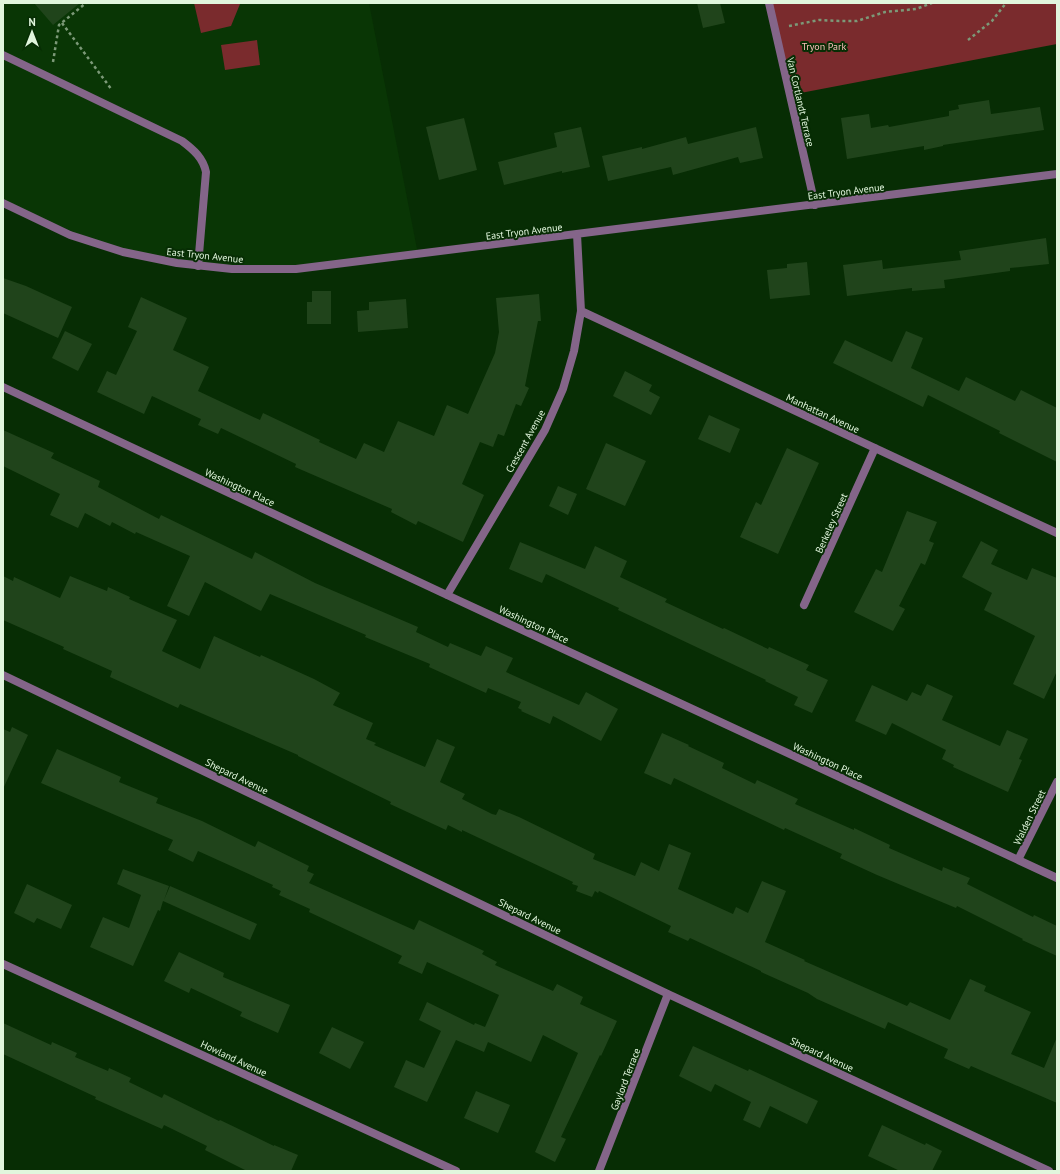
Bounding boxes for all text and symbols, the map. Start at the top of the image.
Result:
north arrow [12,12,52,52]
text: N [28,15,36,29]
park label: Tryon Park [802,40,846,53]
street label: Van Cortlandt Terrace [784,55,817,148]
street label: East Tryon Avenue [807,180,885,203]
street label: East Tryon Avenue [485,220,563,243]
street label: East Tryon Avenue [166,245,244,266]
street label: Manhattan Avenue [784,391,862,436]
street label: Crescent Avenue [503,407,548,475]
street label: Washington Place [203,466,277,509]
street label: Berkeley Street [812,491,851,555]
street label: Washington Place [497,603,571,646]
street label: Washington Place [791,740,865,783]
street label: Shepard Avenue [203,756,270,797]
street label: Walden Street [1010,787,1049,847]
street label: Shepard Avenue [496,896,563,937]
street label: Shepard Avenue [788,1034,856,1075]
street label: Howland Avenue [199,1037,269,1079]
street label: Gaylord Terrace [608,1046,643,1112]

